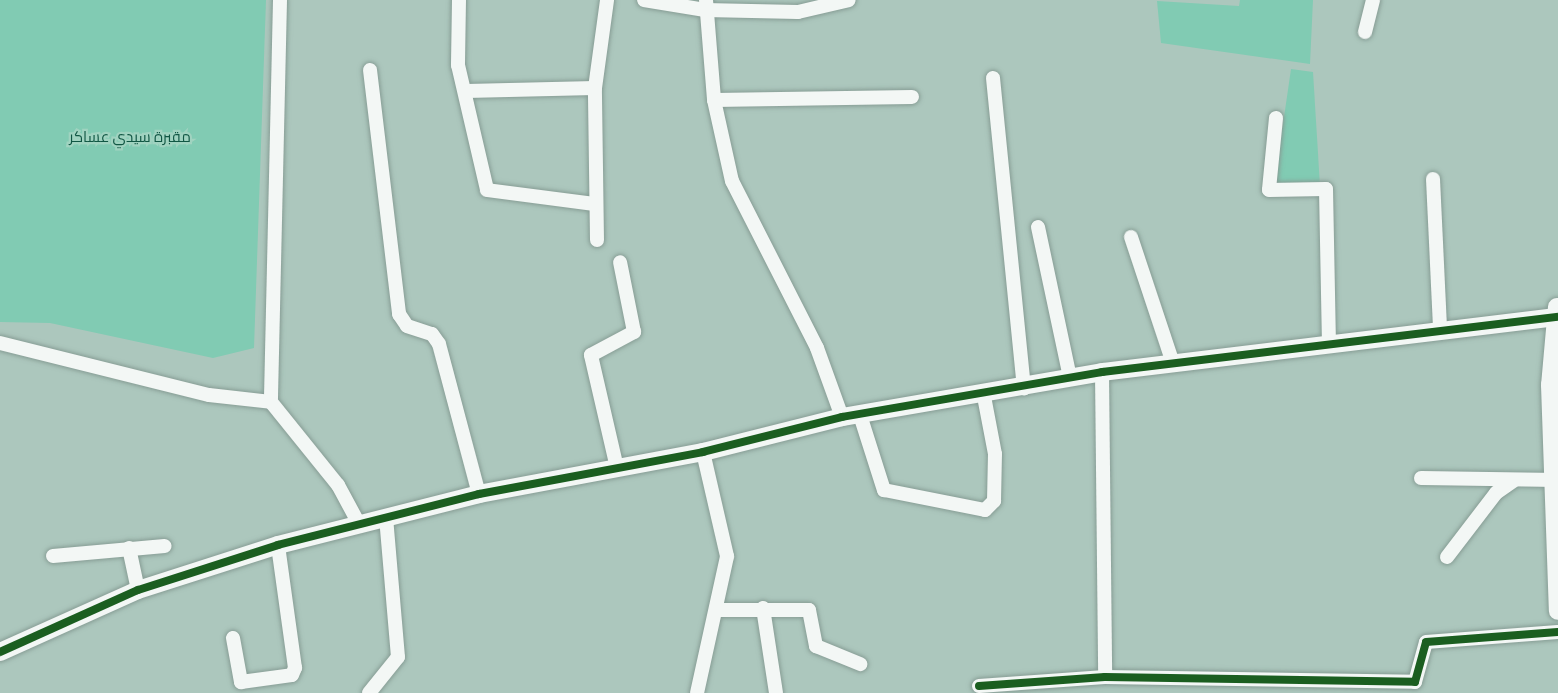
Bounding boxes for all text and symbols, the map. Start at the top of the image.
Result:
park label: مقبرة سيدي عساكر [69,128,191,146]

